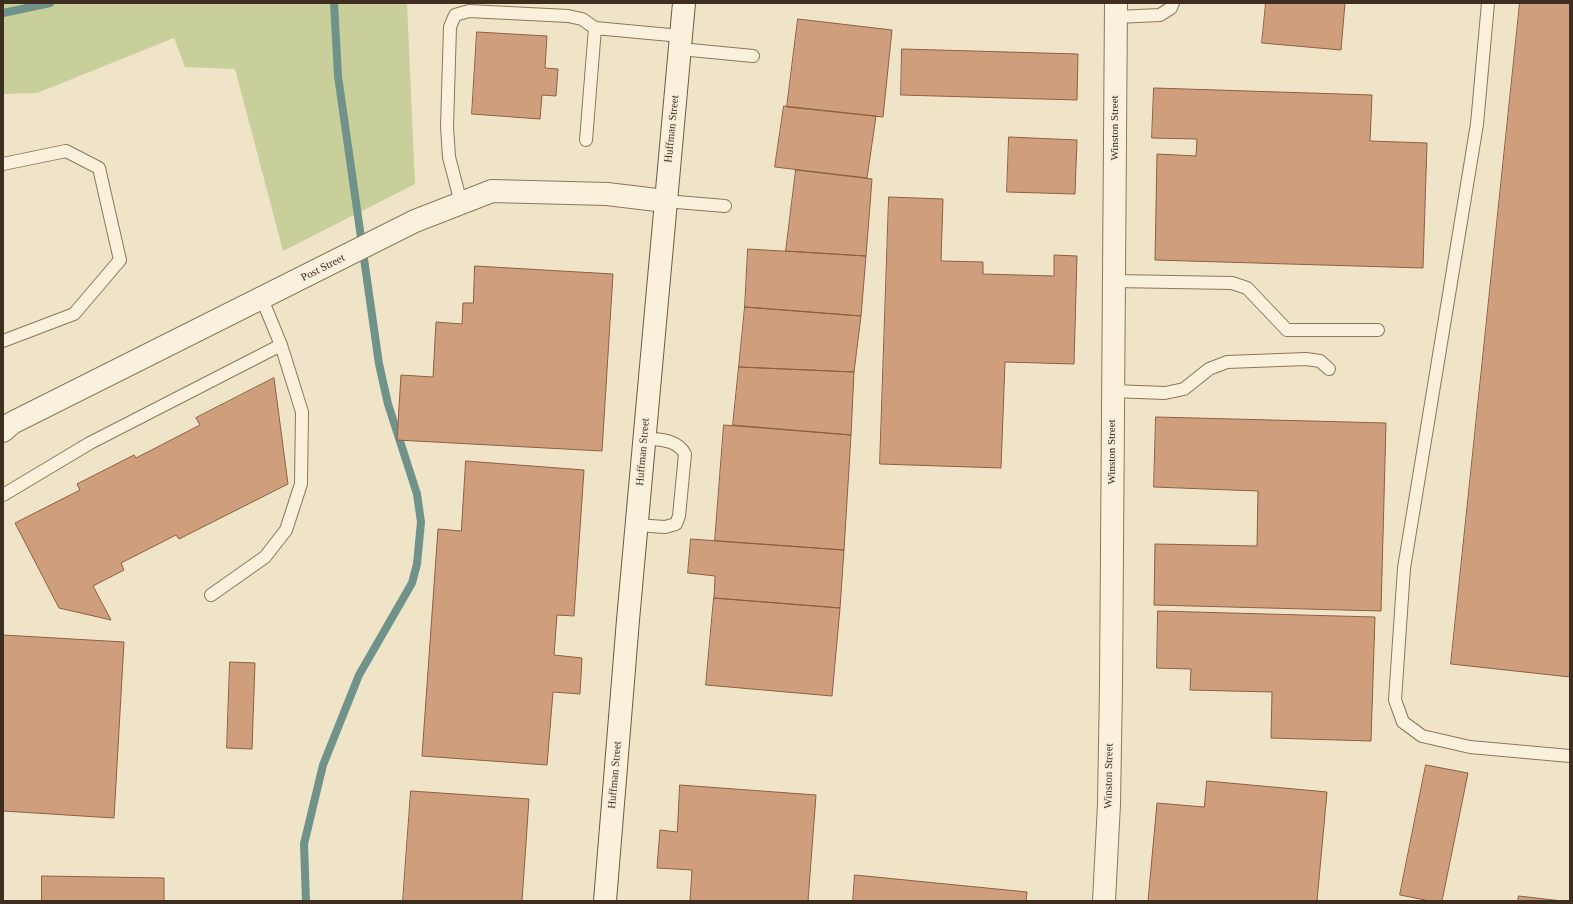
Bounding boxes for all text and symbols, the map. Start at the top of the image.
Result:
street label: Huffman Street [662,95,682,163]
street label: Winston Street [1108,95,1122,161]
street label: Post Street [299,251,347,285]
street label: Huffman Street [633,418,653,486]
street label: Winston Street [1105,419,1119,485]
street label: Huffman Street [605,741,625,809]
street label: Winston Street [1102,743,1116,809]

